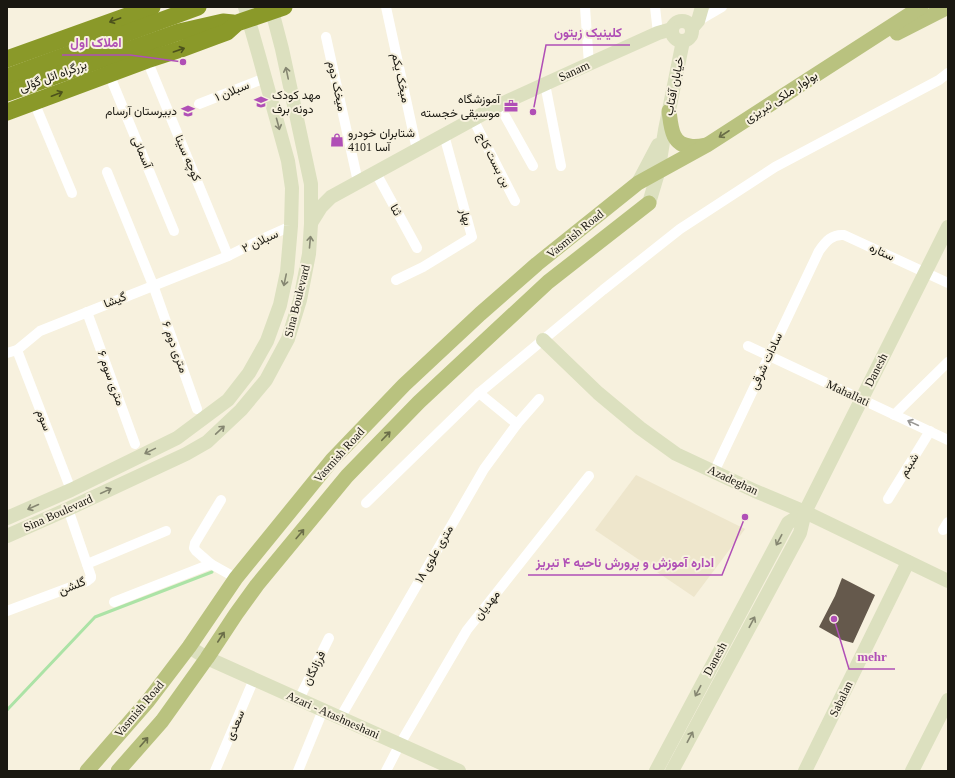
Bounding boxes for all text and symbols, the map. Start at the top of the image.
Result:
one-way arrow [109,17,121,25]
callout: کلینیک زیتون [546,20,630,45]
text: کلینیک زیتون [554,25,622,41]
callout: املاک اول [62,30,130,55]
text: املاک اول [70,35,122,51]
one-way arrow [173,45,185,53]
street label: میخک یکم [388,52,413,104]
street label: خیابان آفتاب [661,55,687,117]
street label: بزرگراه ائل گؤلی [17,57,89,96]
street label: Sanam [556,57,592,84]
street label: میخک دوم [324,59,349,113]
one-way arrow [282,67,290,80]
street label: بولوار ملکی تبریزی [742,68,821,127]
street label: سبلان ۱ [213,78,251,104]
place label: مهد کودک دونه برف [272,88,321,117]
one-way arrow [50,89,62,97]
place label: آموزشگاه موسیقی خجسته [421,92,501,121]
school or university icon: مهد کودک دونه برف [253,94,269,110]
office icon: آموزشگاه موسیقی خجسته [503,98,519,114]
school or university icon: دبیرستان آرسام [180,103,196,119]
place label: دبیرستان آرسام [105,104,177,119]
one-way arrow [275,118,282,131]
place label: شتابران خودرو 4101 آسا [348,126,415,154]
street label: بن بست کاج [472,130,514,191]
one-way arrow [718,131,730,139]
shop icon: شتابران خودرو 4101 آسا [329,132,345,148]
street label: کوچه سینا [171,133,204,184]
street label: آسمانی [128,134,155,172]
street label: ثنا [387,202,405,218]
street label: بهار [456,206,475,227]
street label: Vasmish Road [544,207,606,261]
street label: سبلان ۲ [240,227,280,255]
one-way arrow [306,236,313,249]
street label: ستاره [867,240,897,265]
street label: Sina Boulevard [281,263,313,339]
one-way arrow [280,273,288,286]
street label: گیشا [102,289,128,311]
street label: ۶ متری دوم [158,319,191,375]
street label: سادات شرقی [747,330,786,392]
street label: ۶ متری سوم [94,349,127,408]
street label: Danesh [862,351,890,389]
street label: Mahallati [824,377,872,409]
street label: سوم [33,407,54,433]
one-way arrow [907,419,919,426]
one-way arrow [215,425,225,435]
street label: Vasmish Road [311,425,367,485]
one-way arrow [381,431,391,441]
one-way arrow [144,448,156,455]
street label: شبنم [896,451,922,480]
street label: Azadeghan [706,462,760,498]
one-way arrow [100,487,112,494]
street label: Sina Boulevard [21,491,95,535]
one-way arrow [27,504,39,511]
street label: ۱۸ متری علوی [412,523,457,586]
one-way arrow [295,528,304,539]
one-way arrow [775,533,782,545]
callout: اداره آموزش و پرورش ناحیه ۴ تبریز [528,550,722,575]
text: اداره آموزش و پرورش ناحیه ۴ تبریز [535,555,714,572]
street label: گلشن [56,574,88,599]
street label: مهدیان [471,587,504,623]
one-way arrow [748,616,756,628]
one-way arrow [217,632,225,643]
street label: Danesh [700,640,730,678]
callout: mehr [849,644,895,669]
street label: فرزانگان [300,648,329,688]
text: mehr [857,649,887,664]
street label: Vasmish Road [111,678,167,740]
street label: Sabalan [826,679,856,719]
one-way arrow [694,685,702,697]
street label: Azari - Atashneshani [284,688,382,742]
street label: سعدی [222,708,248,742]
one-way arrow [687,731,695,743]
one-way arrow [139,736,148,747]

